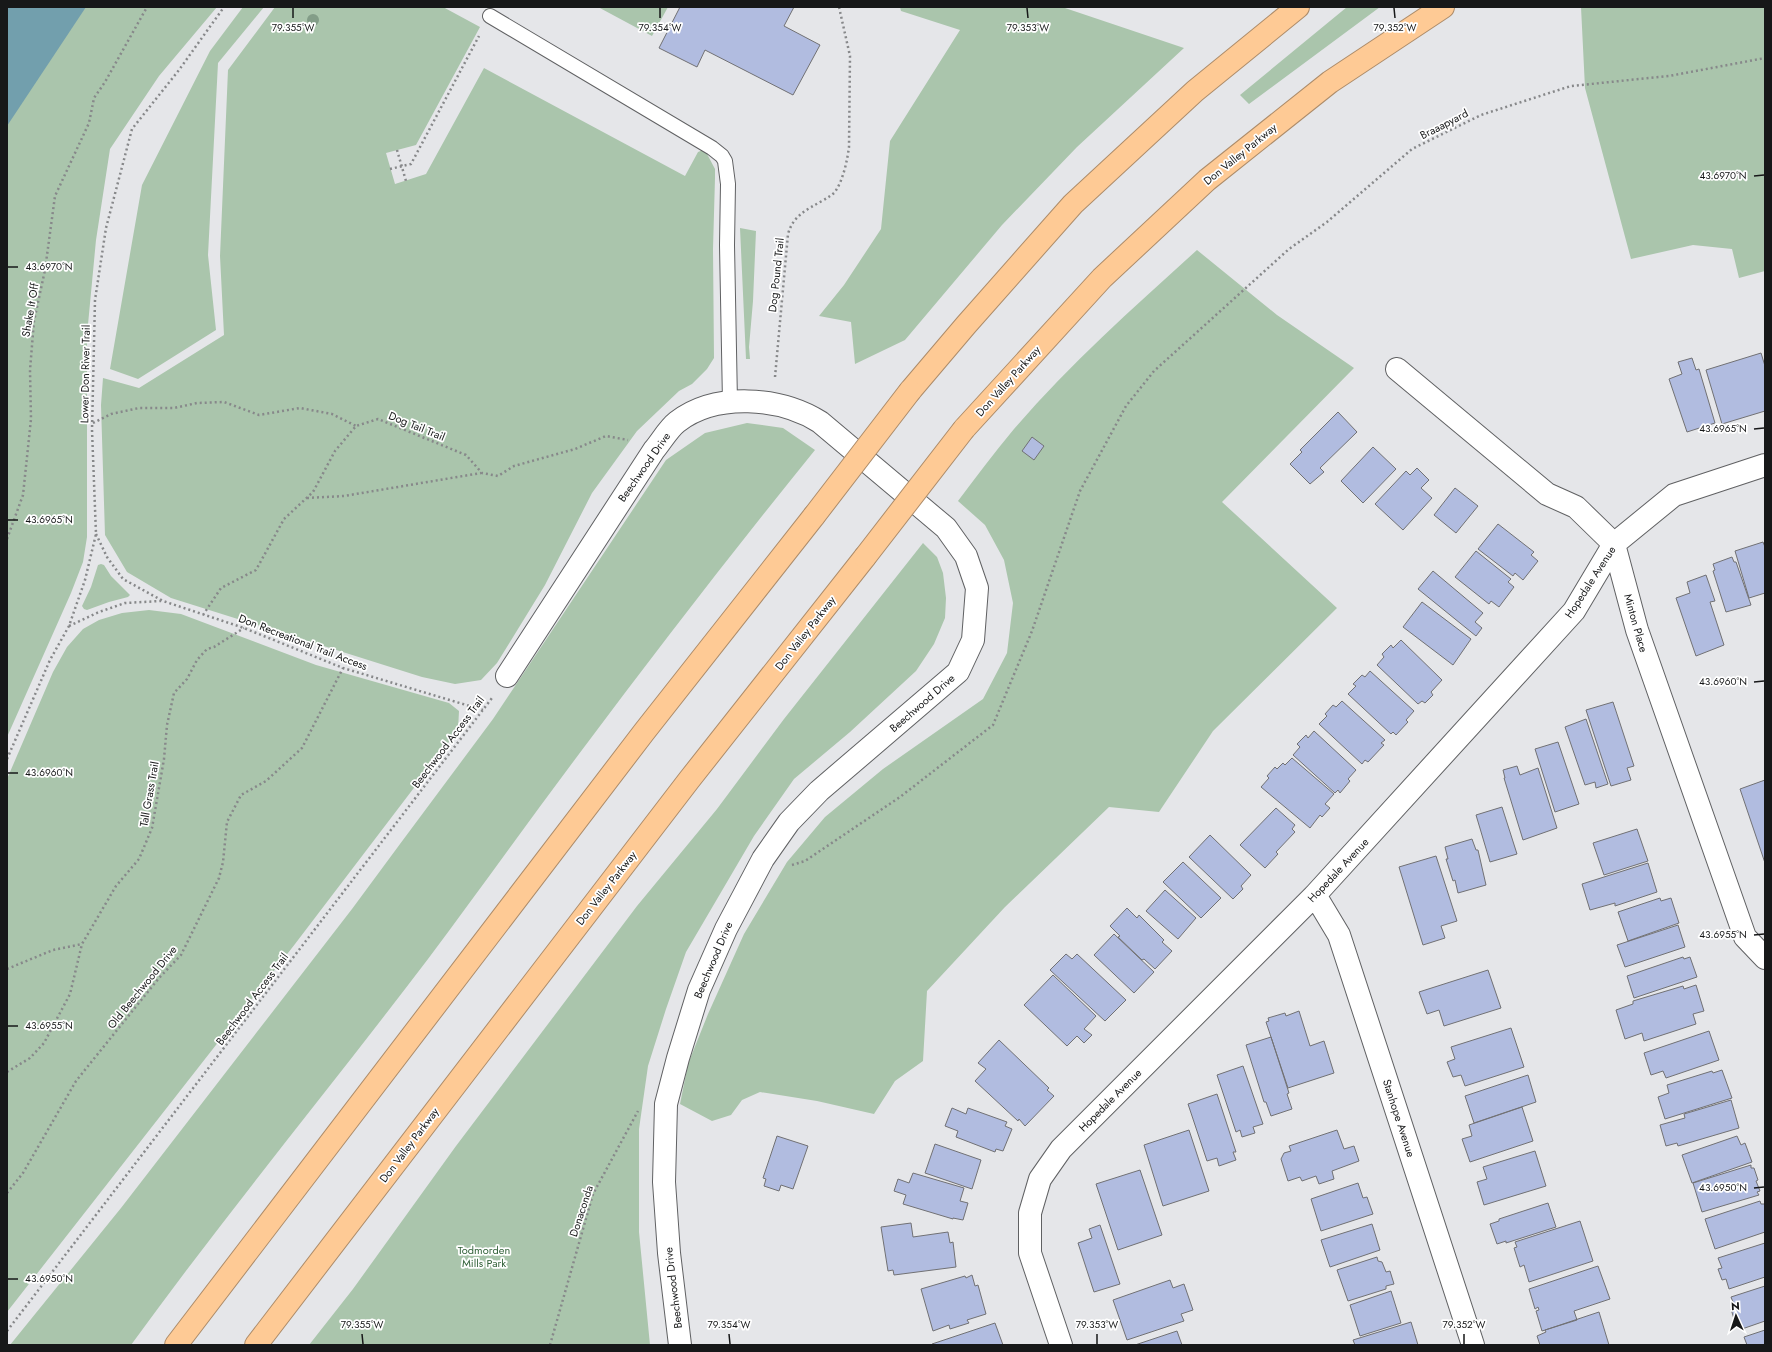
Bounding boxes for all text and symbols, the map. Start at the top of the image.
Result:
text: 79.355°W [272,20,314,35]
text: 79.354°W [639,20,682,35]
text: 79.353°W [1007,20,1049,35]
text: 79.352°W [1374,20,1416,35]
street label: Braaapyard [1417,105,1471,143]
street label: Don Valley Parkway [1200,119,1280,189]
text: 43.6970°N [1699,168,1747,183]
street label: Dog Pound Trail [764,237,788,313]
text: 43.6970°N [25,259,73,274]
street label: Shake It Off [17,281,43,338]
street label: Lower Don River Trail [76,325,94,423]
street label: Don Valley Parkway [972,342,1044,420]
street label: Dog Tail Trail [386,407,448,445]
text: 43.6965°N [1699,421,1747,436]
street label: Beechwood Drive [614,429,674,505]
text: 43.6965°N [25,512,73,527]
street label: Hopedale Avenue [1561,543,1620,621]
street label: Don Valley Parkway [771,592,839,673]
street label: Minton Place [1620,592,1652,654]
street label: Don Recreational Trail Access [236,610,370,674]
street label: Beechwood Drive [886,670,958,736]
text: 43.6960°N [1699,674,1747,689]
street label: Beechwood Access Trail [408,693,488,791]
street label: Tall Grass Trail [135,760,163,828]
text: 43.6960°N [25,765,73,780]
street label: Hopedale Avenue [1304,834,1372,906]
street label: Don Valley Parkway [572,847,640,928]
street label: Beechwood Drive [690,919,736,1001]
text: 43.6955°N [1699,927,1747,942]
street label: Old Beechwood Drive [104,942,181,1032]
street label: Beechwood Access Trail [212,950,292,1048]
text: 43.6955°N [25,1018,73,1033]
street label: Hopedale Avenue [1075,1065,1145,1135]
street label: Stanhope Avenue [1379,1077,1419,1159]
street label: Don Valley Parkway [376,1104,443,1186]
text: 43.6950°N [1699,1180,1747,1195]
street label: Donaconda [565,1183,597,1239]
park label: Todmorden Mills Park [458,1242,510,1271]
street label: Beechwood Drive [660,1246,686,1330]
text: 43.6950°N [25,1271,73,1286]
north arrow [1716,1296,1756,1336]
text: N [1731,1298,1740,1314]
text: 79.355°W [341,1317,383,1332]
text: 79.354°W [708,1317,751,1332]
text: 79.353°W [1076,1317,1118,1332]
text: 79.352°W [1443,1317,1485,1332]

